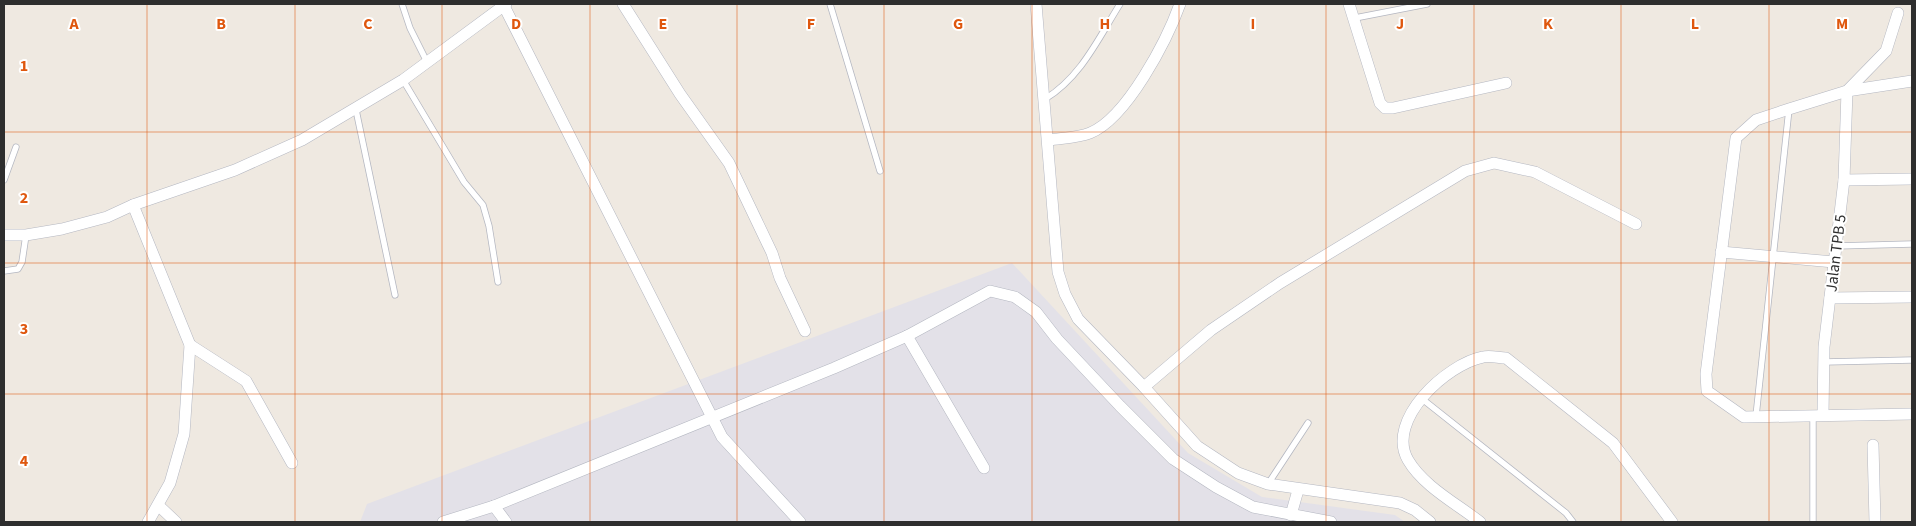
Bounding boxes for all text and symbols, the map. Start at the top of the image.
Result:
text: A [68,13,79,35]
text: B [216,13,226,35]
text: C [363,13,373,35]
text: D [511,13,521,35]
text: E [659,13,667,35]
text: F [807,13,815,35]
text: G [953,13,963,35]
text: H [1100,13,1110,35]
text: I [1251,13,1255,35]
text: J [1396,13,1404,35]
text: K [1543,13,1553,35]
text: L [1691,13,1699,35]
text: M [1836,13,1848,35]
text: 1 [20,55,28,77]
text: 2 [20,187,28,209]
street label: Jalan TPB 5 [1820,213,1852,293]
text: 3 [20,318,28,340]
text: 4 [20,450,29,472]

